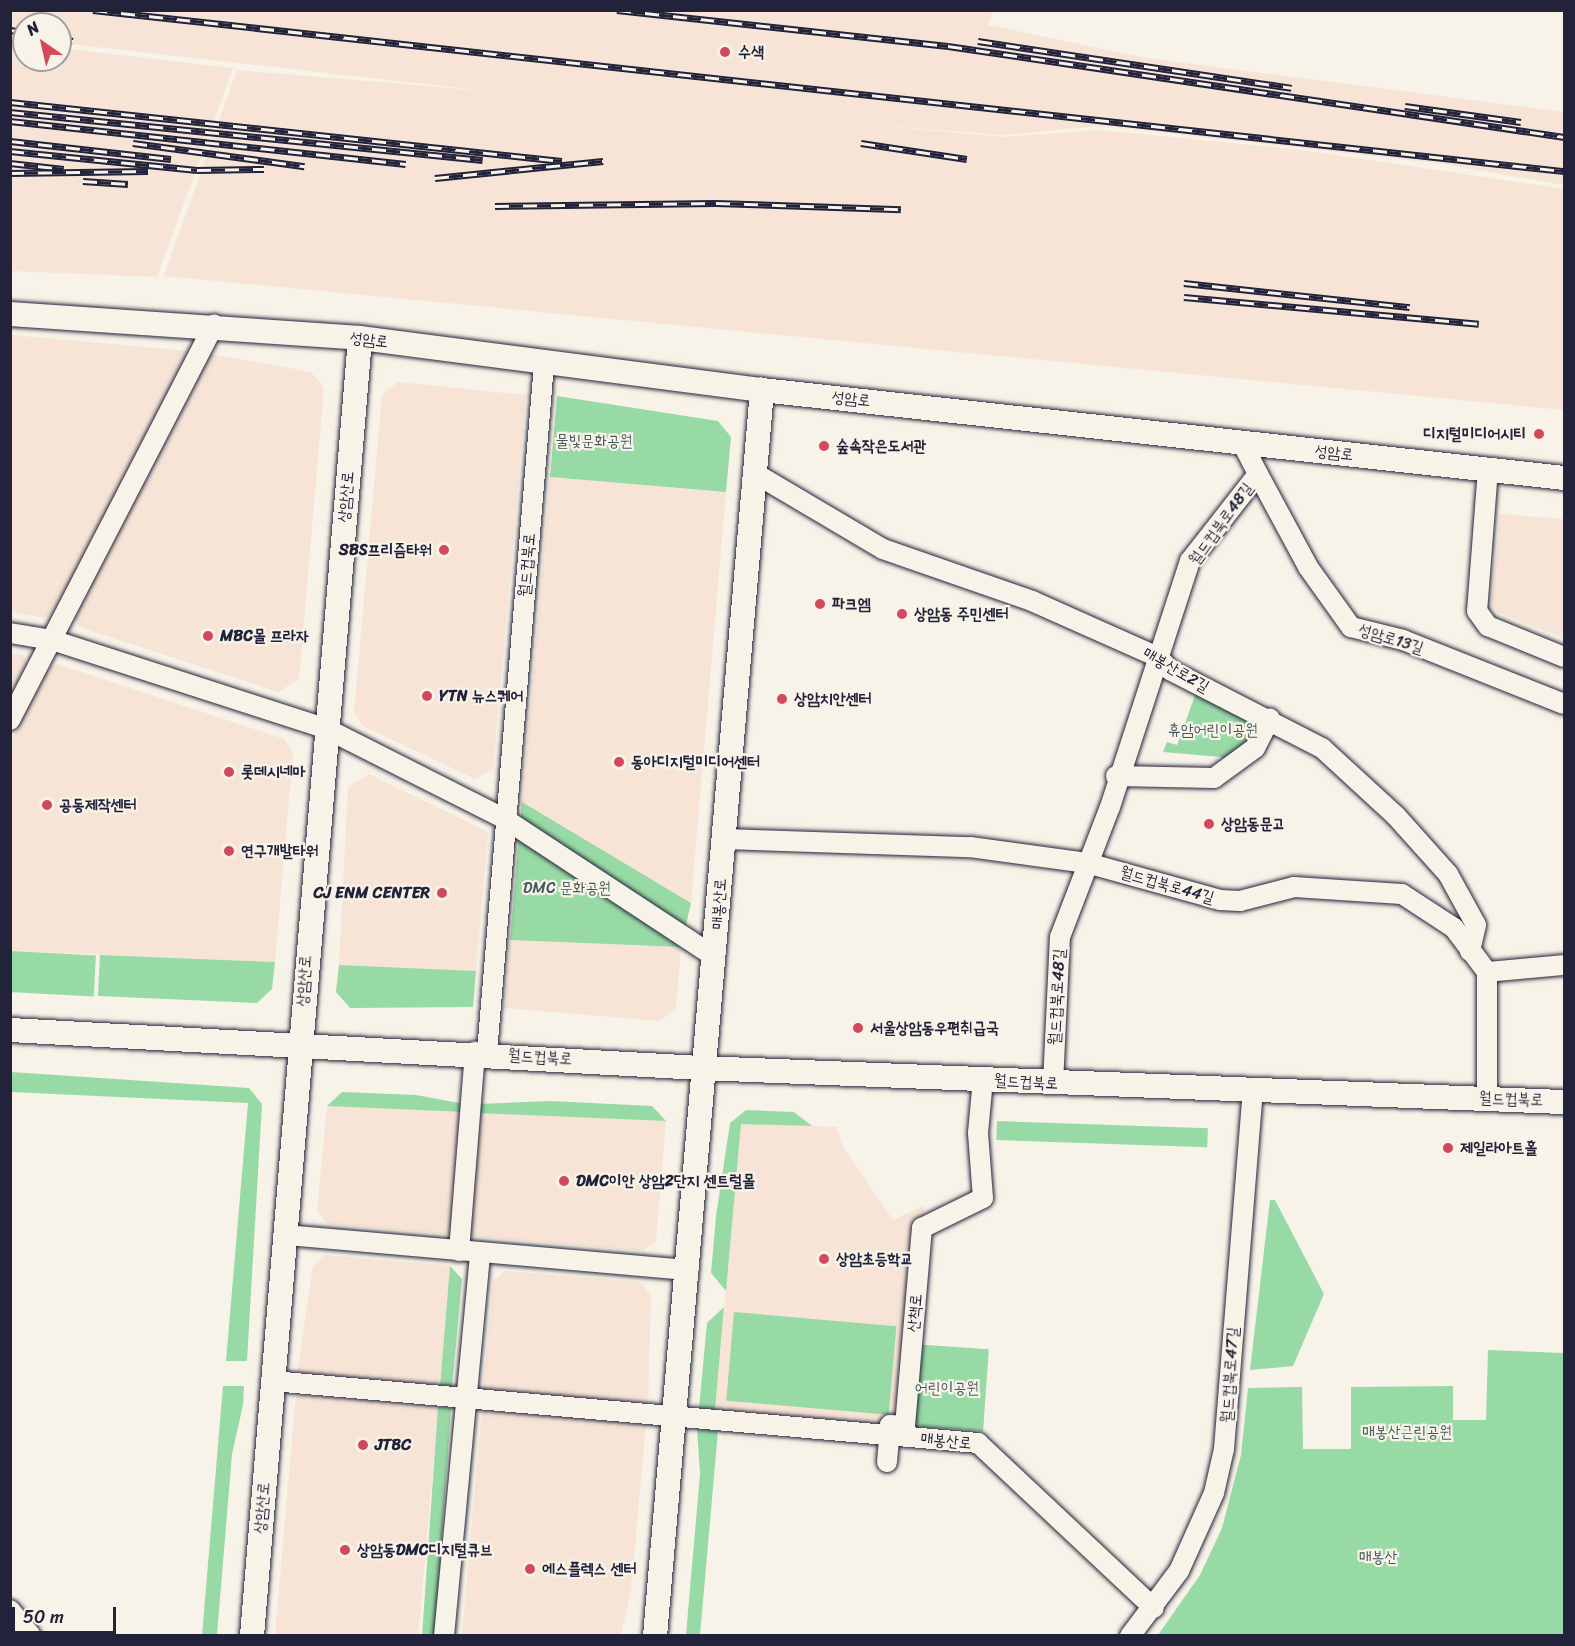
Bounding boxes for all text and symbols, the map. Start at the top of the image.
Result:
north arrow [12,12,72,72]
text: N [20,13,45,43]
place label: 수색 [738,42,764,62]
marker: 수색 [716,43,734,61]
street label: 성암로 [349,328,389,352]
street label: 성암로 [831,387,871,411]
place label: 디지털미디어시티 [1423,424,1526,444]
marker: 디지털미디어시티 [1530,425,1548,443]
park label: 물빛문화공원 [555,431,633,451]
place label: 숲속작은도서관 [836,436,926,456]
marker: 숲속작은도서관 [817,439,831,453]
street label: 성암로 [1314,441,1354,465]
street label: 상암산로 [334,471,358,523]
street label: 월드컵북로48길 [1185,479,1257,569]
street label: 월드컵북로 [515,532,539,598]
place label: SBS프리즘타워 [339,540,432,560]
marker: SBS프리즘타워 [437,543,451,557]
place label: 파크엠 [832,594,871,614]
marker: 파크엠 [813,597,827,611]
place label: 상암동 주민센터 [914,604,1008,624]
marker: 상암동 주민센터 [895,607,909,621]
street label: 성암로13길 [1356,620,1426,658]
place label: MBC몰 프라자 [220,626,309,646]
marker: MBC몰 프라자 [201,629,215,643]
street label: 매봉산로2길 [1139,643,1213,697]
place label: YTN 뉴스퀘어 [439,686,523,706]
marker: YTN 뉴스퀘어 [420,689,434,703]
place label: 상암치안센터 [794,689,871,709]
marker: 상암치안센터 [775,692,789,706]
park label: 휴암어린이공원 [1168,720,1258,740]
place label: 동아디지털미디어센터 [631,752,760,772]
marker: 동아디지털미디어센터 [612,755,626,769]
place label: 롯데시네마 [241,762,305,782]
marker: 롯데시네마 [222,765,236,779]
place label: 공동제작센터 [59,795,136,815]
marker: 공동제작센터 [40,798,54,812]
place label: 상암동문고 [1221,814,1285,834]
marker: 상암동문고 [1202,817,1216,831]
place label: 연구개발타워 [241,841,318,861]
marker: 연구개발타워 [222,844,236,858]
street label: 월드컵북로44길 [1118,862,1216,908]
park label: DMC 문화공원 [523,878,611,898]
street label: 매봉산로 [708,878,730,930]
place label: CJ ENM CENTER [314,883,430,903]
marker: CJ ENM CENTER [435,886,449,900]
street label: 월드컵북로48길 [1045,948,1069,1046]
street label: 상암산로 [293,955,315,1007]
place label: 서울상암동우편취급국 [870,1018,999,1038]
marker: 서울상암동우편취급국 [851,1021,865,1035]
street label: 월드컵북로 [507,1045,573,1069]
street label: 월드컵북로 [993,1071,1059,1093]
street label: 월드컵북로 [1478,1088,1544,1110]
place label: 제일라아트홀 [1460,1138,1537,1158]
marker: 제일라아트홀 [1441,1141,1455,1155]
place label: DMC이안 상암2단지 센트럴몰 [576,1171,755,1191]
marker: DMC이안 상암2단지 센트럴몰 [557,1174,571,1188]
place label: 상암초등학교 [836,1249,913,1269]
marker: 상암초등학교 [817,1252,831,1266]
street label: 산책로 [904,1293,926,1333]
street label: 월드컵북로47길 [1217,1326,1243,1424]
park label: 어린이공원 [915,1378,979,1398]
park label: 매봉산근린공원 [1362,1422,1452,1442]
street label: 매봉산로 [919,1429,973,1453]
place label: JTBC [375,1435,411,1455]
marker: JTBC [356,1438,370,1452]
street label: 상암산로 [250,1482,274,1534]
place label: 상암동DMC디지털큐브 [357,1540,493,1560]
marker: 상암동DMC디지털큐브 [338,1543,352,1557]
park label: 매봉산 [1359,1547,1397,1567]
place label: 에스플렉스 센터 [542,1559,636,1579]
marker: 에스플렉스 센터 [523,1562,537,1576]
scale bar [15,1595,118,1633]
text: 50 m [23,1601,64,1633]

